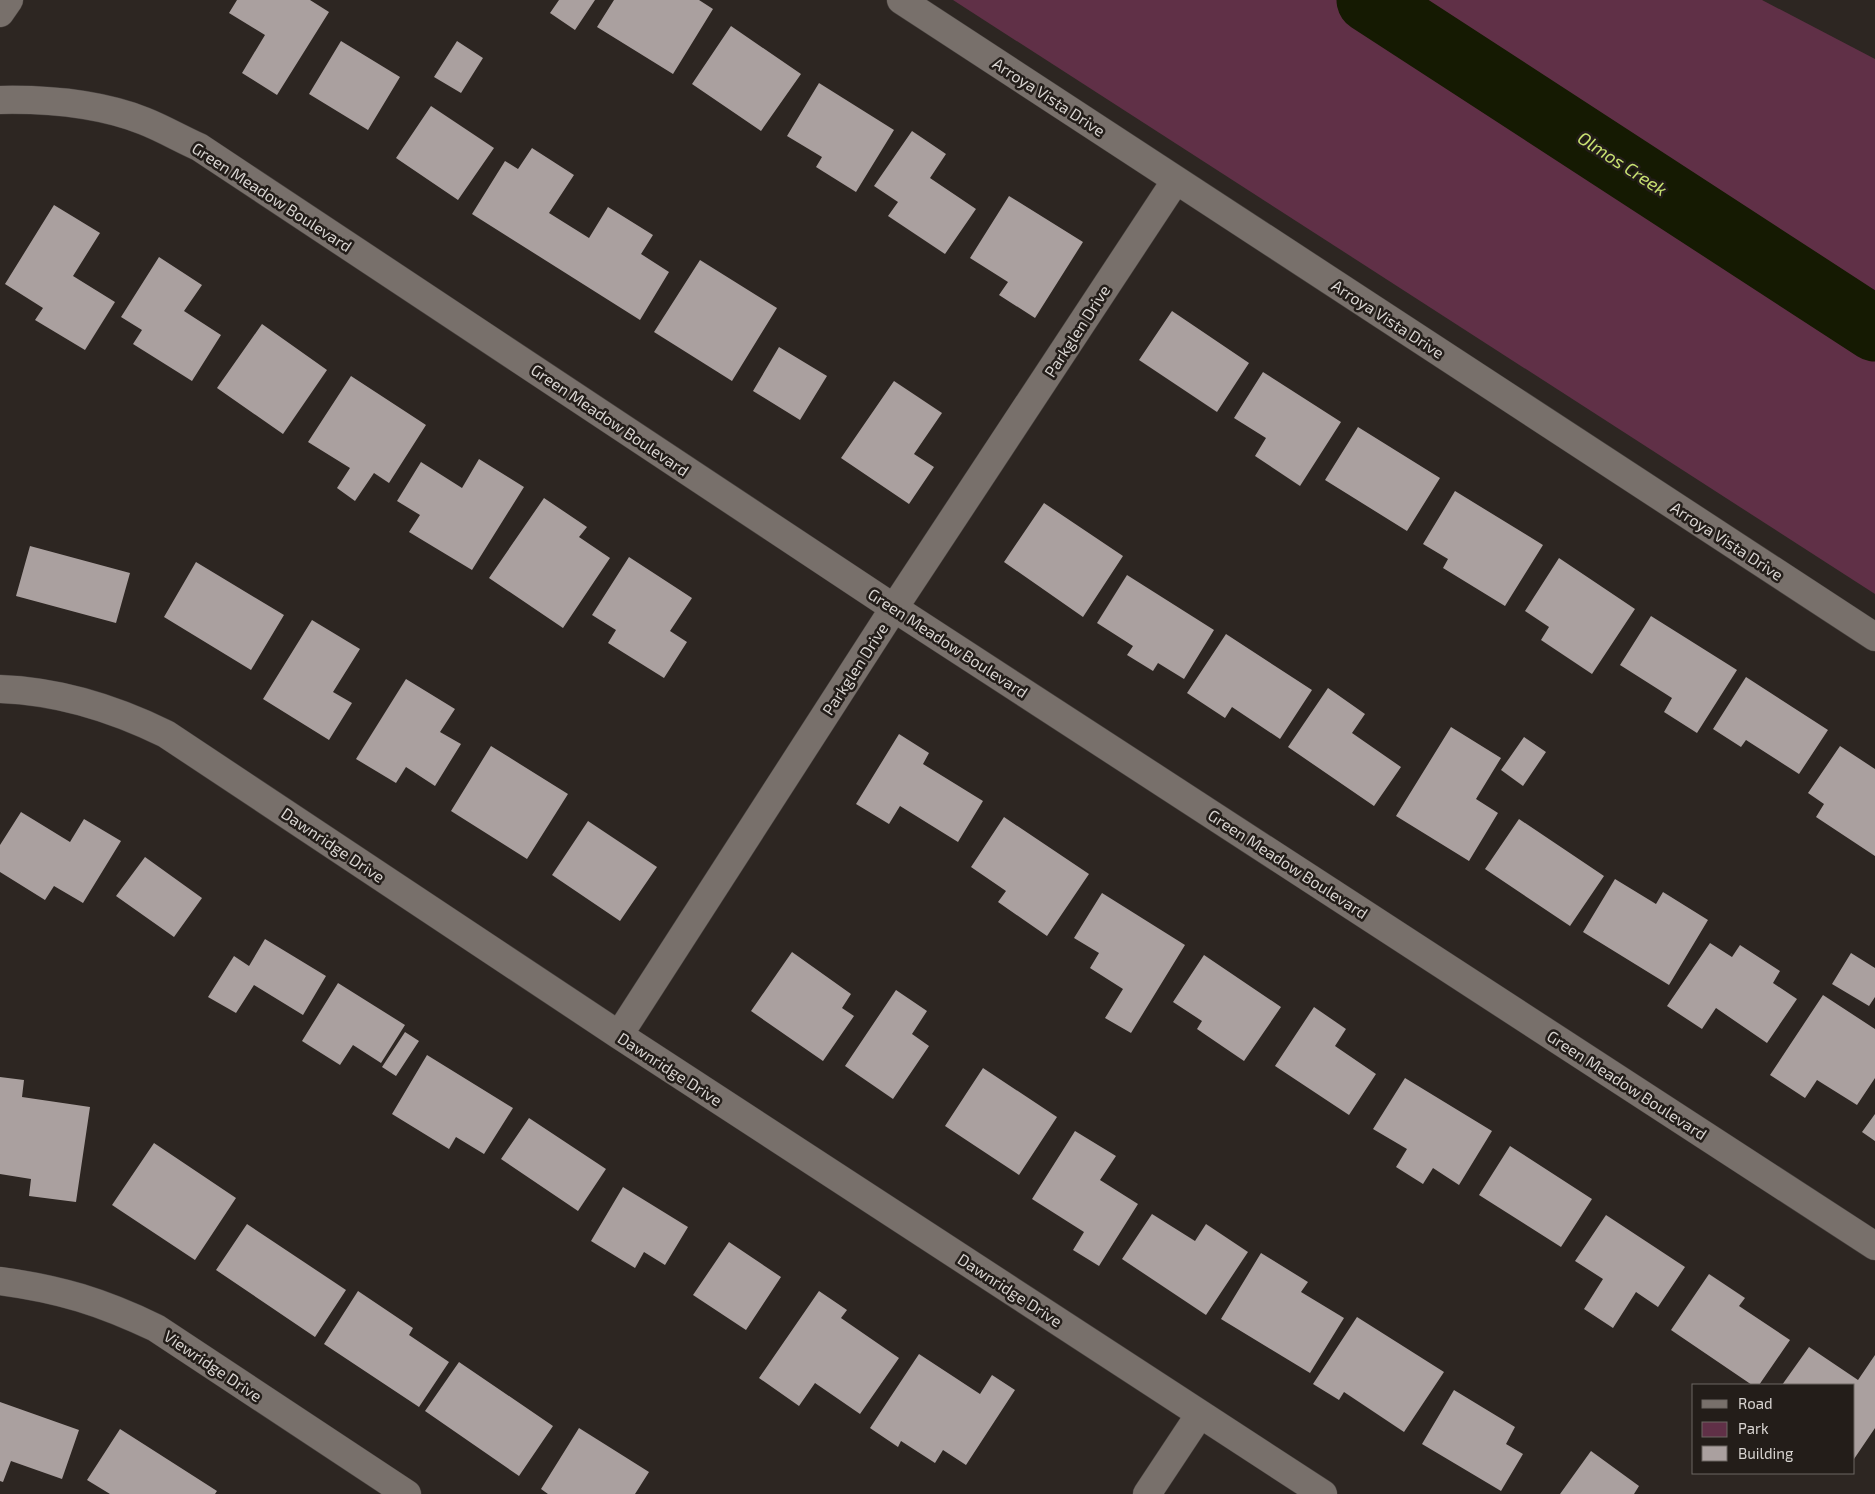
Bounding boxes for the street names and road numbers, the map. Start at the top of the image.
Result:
street label: Arroya Vista Drive [989,53,1109,140]
street label: Green Meadow Boulevard [189,138,356,255]
street label: Arroya Vista Drive [1328,275,1448,362]
street label: Parkglen Drive [1040,281,1113,380]
street label: Green Meadow Boulevard [528,360,693,480]
street label: Arroya Vista Drive [1667,497,1787,584]
street label: Green Meadow Boulevard [865,584,1032,701]
street label: Parkglen Drive [818,619,891,718]
street label: Dawnridge Drive [278,803,389,886]
street label: Green Meadow Boulevard [1205,805,1372,922]
street label: Green Meadow Boulevard [1544,1026,1711,1143]
street label: Dawnridge Drive [615,1028,726,1109]
street label: Dawnridge Drive [955,1249,1066,1330]
street label: Viewridge Drive [161,1326,266,1405]

